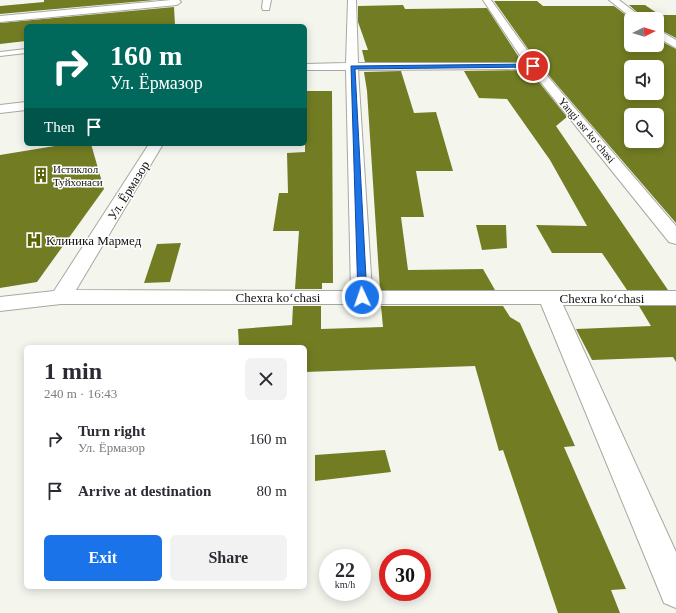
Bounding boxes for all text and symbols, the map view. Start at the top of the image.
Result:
north arrow [624,12,664,52]
map controls [624,12,664,148]
icon: right [44,40,96,92]
text: 160 m [110,40,182,71]
pin [516,49,550,83]
icon: arrive [522,55,544,77]
button: sound [624,60,664,100]
text: Ул. Ёрмазор [110,73,203,93]
street label: Yangi asr koʻchasi [556,95,618,165]
button: search [624,108,664,148]
icon: arrive [83,116,105,138]
text: Then [44,119,75,135]
street label: Ул. Ёрмазор [104,158,153,223]
place label: Истиклол Туйхонаси [53,163,103,188]
building icon: Истиклол Туйхонаси [32,166,50,184]
hospital icon: Клиника Мармед [25,231,43,249]
place label: Клиника Мармед [46,233,142,248]
position arrow [341,276,383,318]
street label: Chexra koʻchasi [236,290,321,305]
street label: Chexra koʻchasi [560,291,645,306]
text: 1 min [44,358,102,384]
button: close [245,358,287,400]
text: 240 m · 16:43 [44,386,117,401]
text: Turn right [78,423,145,439]
icon: right [44,428,66,450]
text: 160 m [249,431,287,447]
text: Ул. Ёрмазор [78,440,145,455]
icon: arrive [44,480,66,502]
text: Arrive at destination [78,483,211,499]
text: 80 m [257,483,287,499]
button: Exit [44,535,162,581]
button: Share [170,535,287,581]
speed limit sign: 30 [379,549,431,601]
text: 22 [335,559,355,581]
text: km/h [335,579,355,590]

